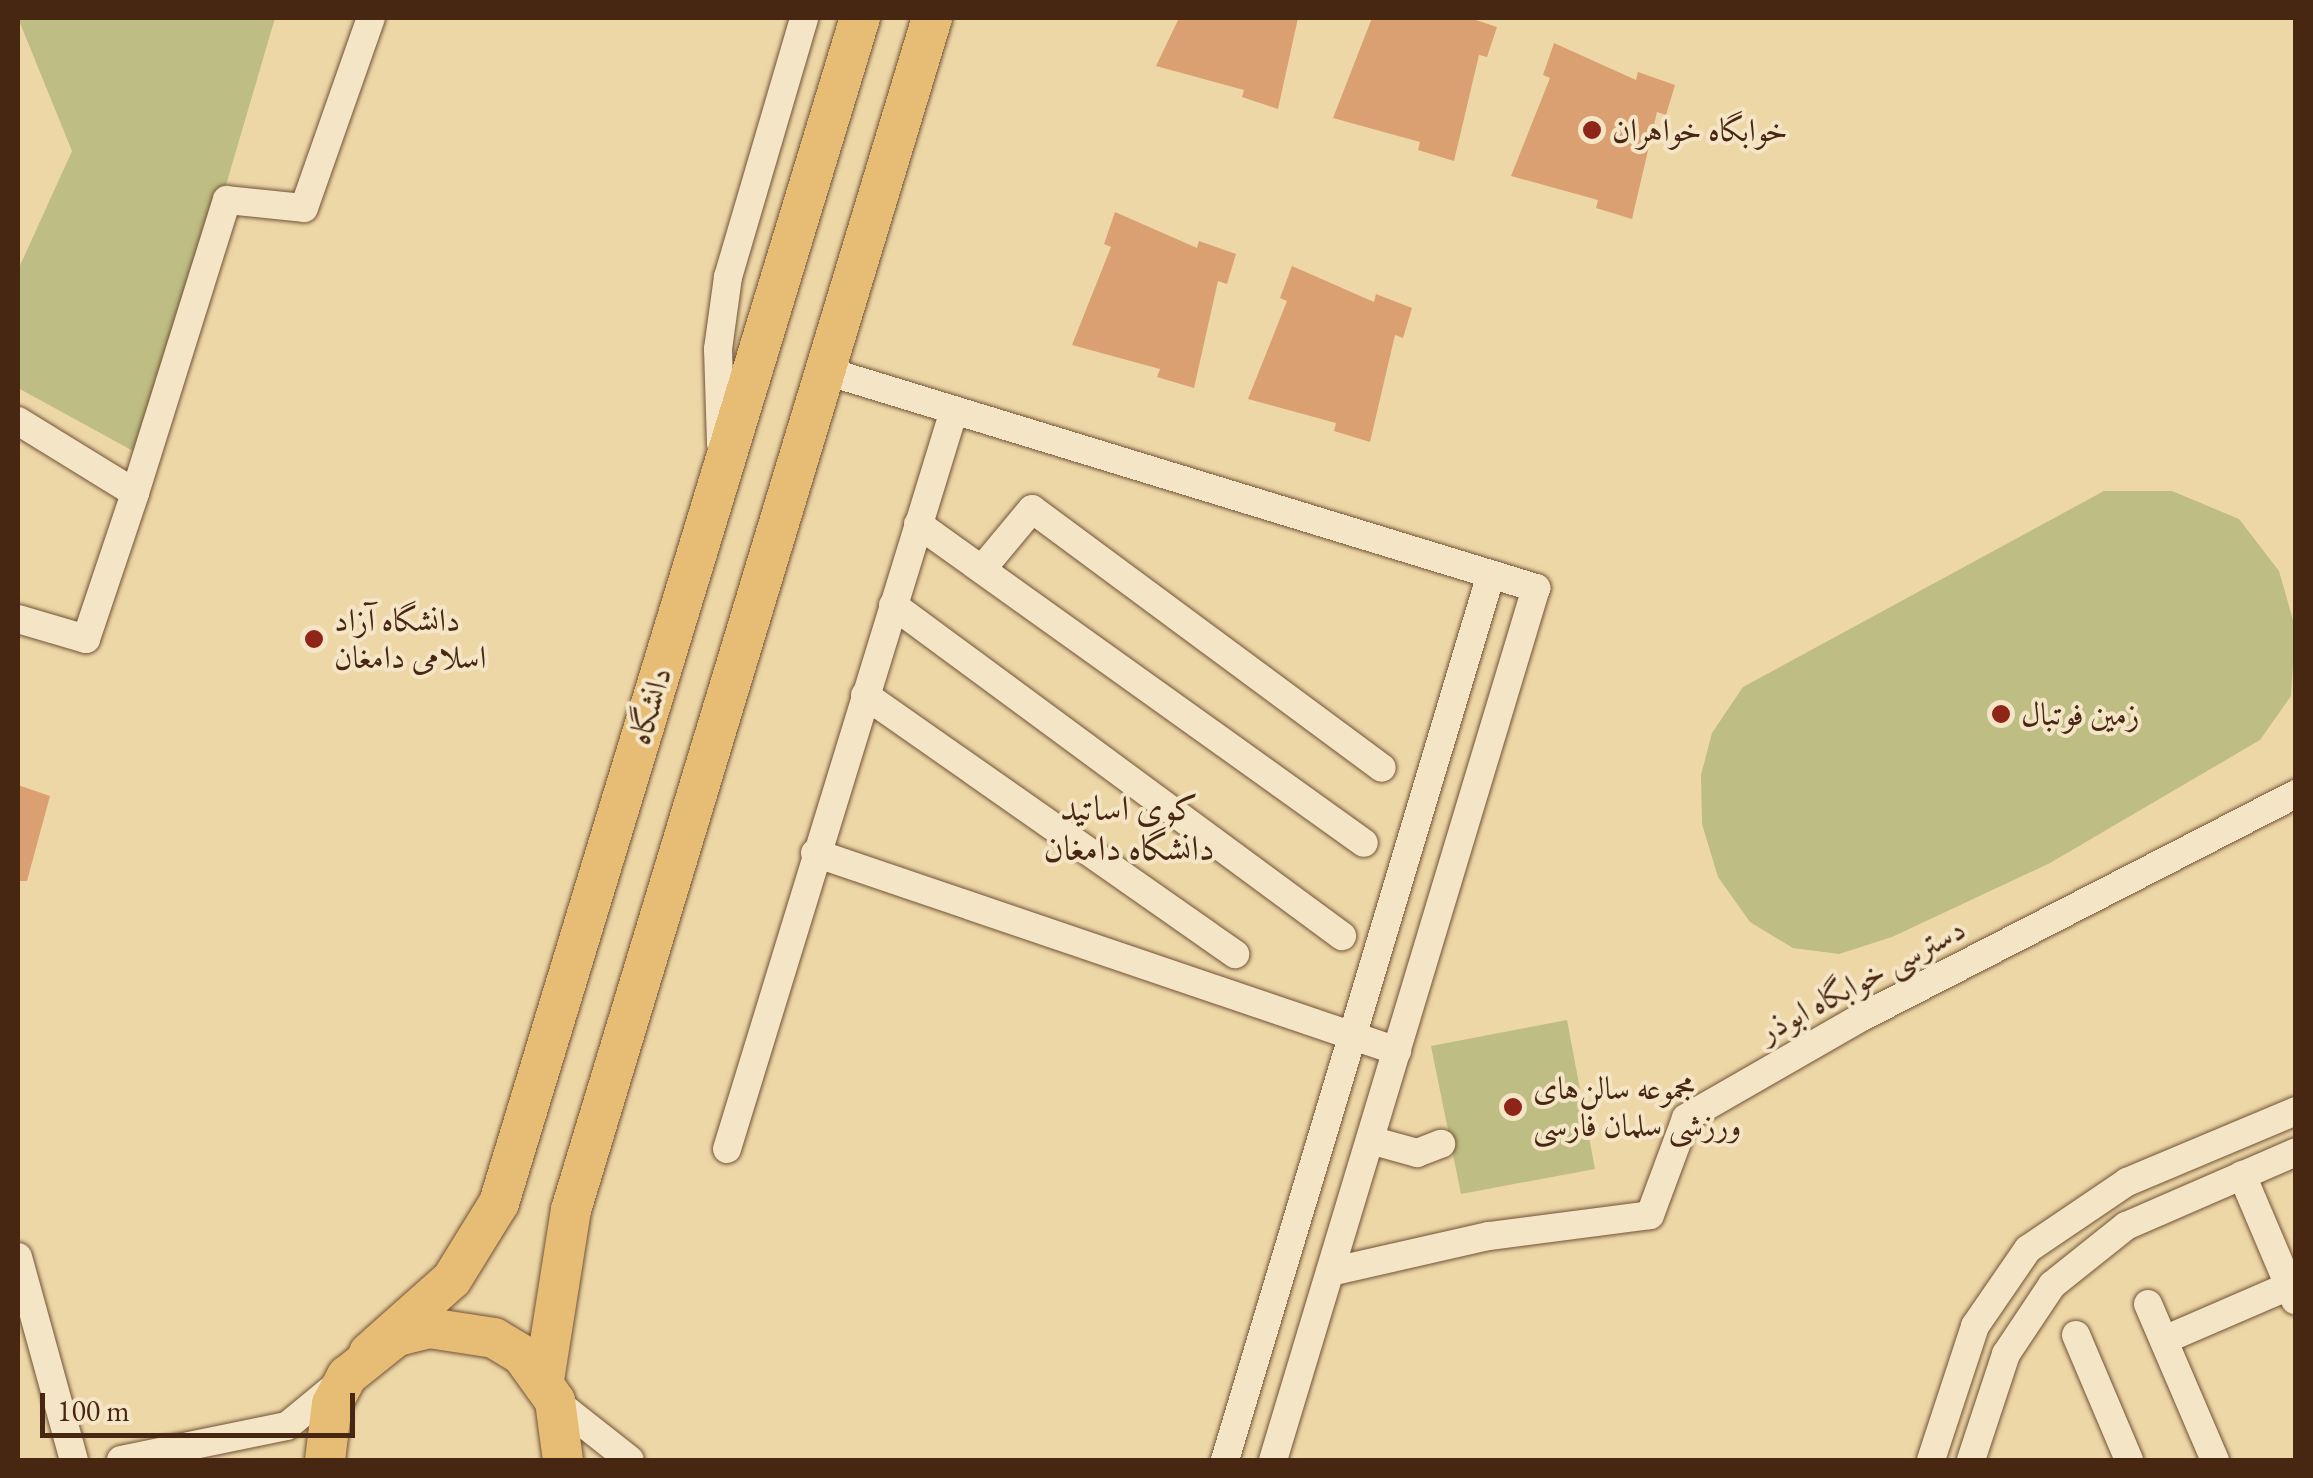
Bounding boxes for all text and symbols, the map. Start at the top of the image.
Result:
place label: خوابگاه خواهران [1612,111,1788,149]
marker: خوابگاه خواهران [1581,119,1603,141]
place label: دانشگاه آزاد اسلامی دامغان [334,602,486,677]
marker: دانشگاه آزاد اسلامی دامغان [303,628,325,650]
street label: دانشگاه [620,663,680,749]
place label: زمین فوتبال [2021,695,2140,733]
marker: زمین فوتبال [1990,703,2012,725]
district label: کوی اساتید دانشگاه دامغان [1043,787,1215,869]
street label: دسترسی خوابگاه ابوذر [1752,909,1972,1051]
place label: مجموعه سالن‌های ورزشی سلمان فارسی [1533,1070,1741,1145]
marker: مجموعه سالن‌های ورزشی سلمان فارسی [1502,1096,1524,1118]
scale bar [45,1373,360,1435]
text: 100 m [57,1391,130,1430]

